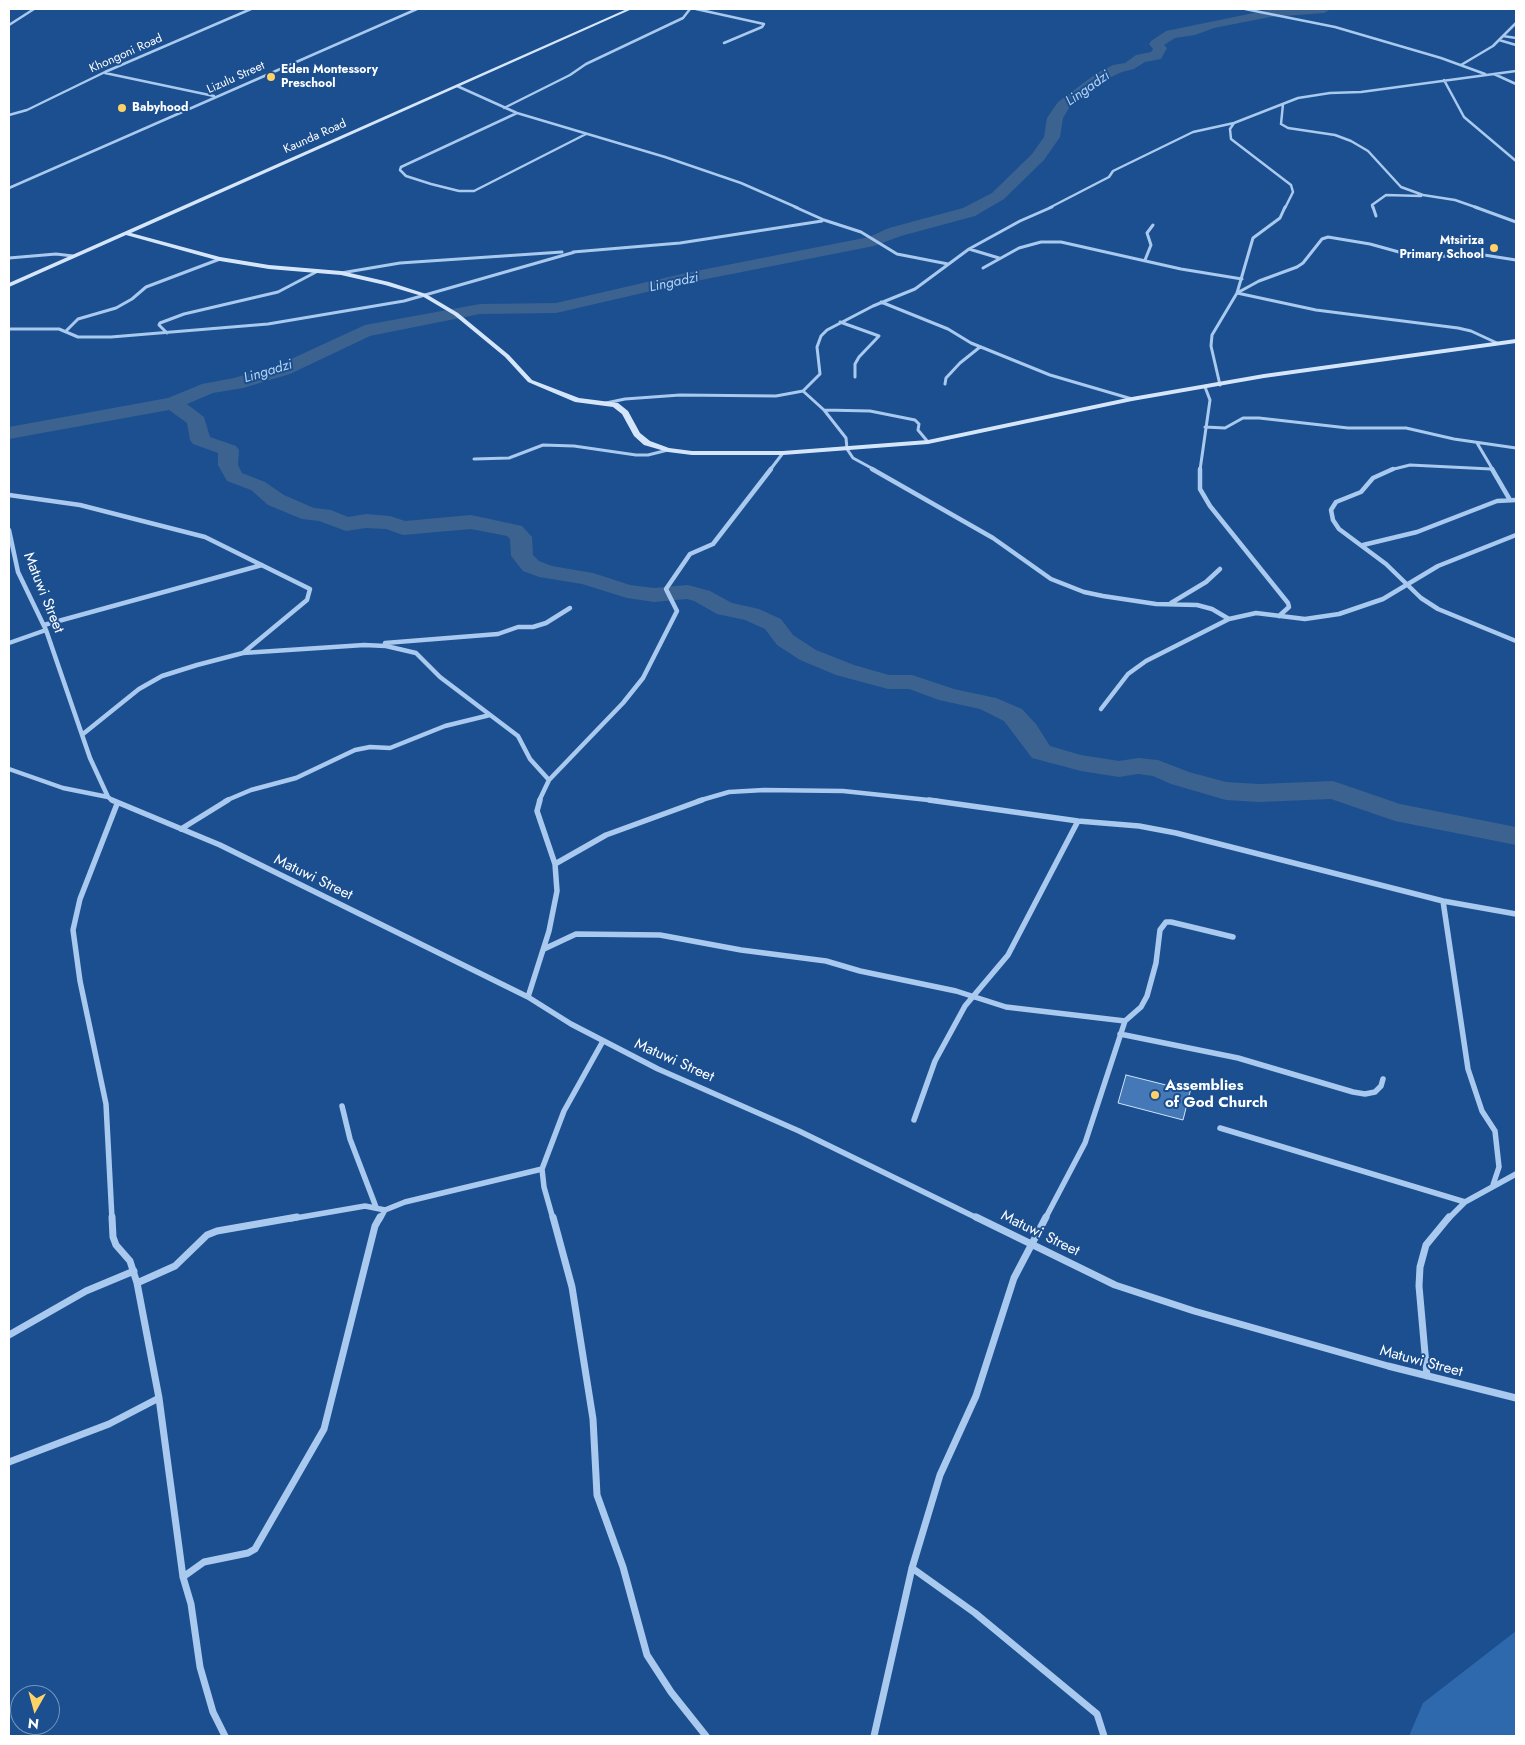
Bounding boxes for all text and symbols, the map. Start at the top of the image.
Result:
street label: Khongoni Road [87,32,165,76]
street label: Lizulu Street [205,59,267,97]
place label: Eden Montessory Preschool [281,63,378,91]
water label: Lingadzi [1063,68,1113,110]
marker: Eden Montessory Preschool [265,71,277,83]
place label: Babyhood [132,101,188,115]
marker: Babyhood [116,102,128,114]
street label: Kaunda Road [281,117,349,157]
place label: Mtsiriza Primary School [1399,234,1484,262]
marker: Mtsiriza Primary School [1488,242,1500,254]
water label: Lingadzi [648,270,700,296]
water label: Lingadzi [242,357,294,387]
street label: Matuwi Street [19,550,67,636]
street label: Matuwi Street [271,851,355,905]
street label: Matuwi Street [631,1035,717,1087]
place label: Assemblies of God Church [1165,1077,1268,1112]
marker: Assemblies of God Church [1149,1089,1161,1101]
street label: Matuwi Street [998,1207,1082,1261]
street label: Matuwi Street [1378,1342,1464,1382]
north arrow [10,1685,60,1735]
text: N [27,1713,40,1734]

